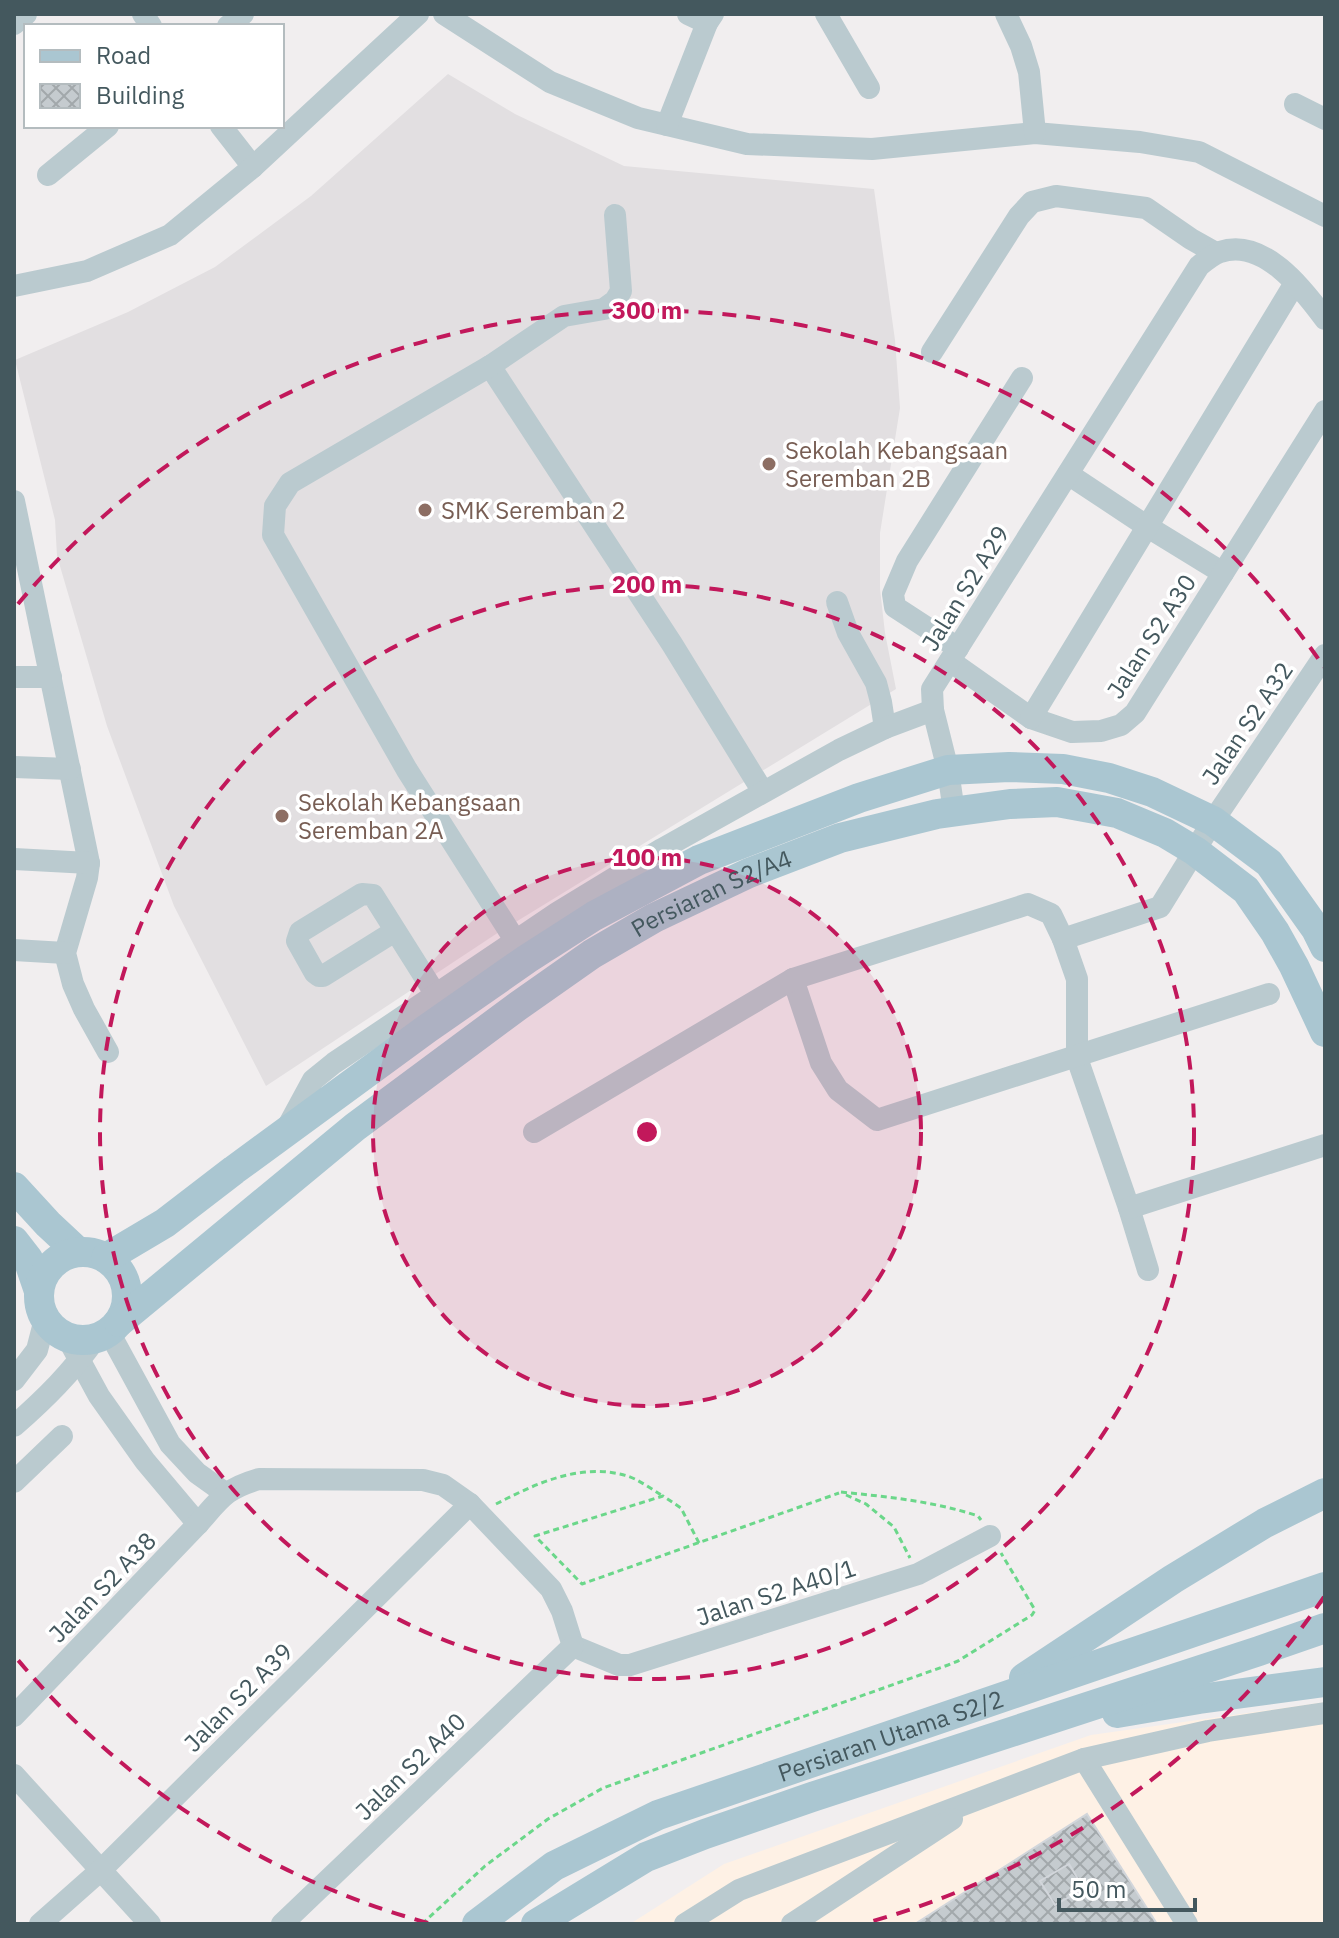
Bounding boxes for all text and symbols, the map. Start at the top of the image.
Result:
legend [24,24,284,128]
text: Road [96,39,151,71]
text: Building [96,79,184,111]
text: 300 m [612,294,682,326]
place label: Sekolah Kebangsaan Seremban 2B [785,434,1008,494]
marker: Sekolah Kebangsaan Seremban 2B [760,455,778,473]
place label: SMK Seremban 2 [441,494,626,526]
marker: SMK Seremban 2 [416,501,434,519]
street label: Jalan S2 A29 [914,519,1016,657]
text: 200 m [612,568,682,600]
street label: Jalan S2 A30 [1099,568,1203,704]
street label: Jalan S2 A32 [1194,655,1300,791]
place label: Sekolah Kebangsaan Seremban 2A [298,786,521,846]
marker: Sekolah Kebangsaan Seremban 2A [273,807,291,825]
text: 100 m [612,841,682,873]
street label: Persiaran S2/A4 [625,842,796,944]
centre of rings [633,1118,661,1146]
street label: Jalan S2 A38 [41,1525,163,1649]
street label: Jalan S2 A40/1 [692,1551,860,1633]
street label: Jalan S2 A39 [177,1636,299,1758]
street label: Persiaran Utama S2/2 [774,1682,1008,1789]
street label: Jalan S2 A40 [348,1705,472,1827]
scale bar [1059,1862,1195,1912]
text: 50 m [1071,1873,1126,1905]

